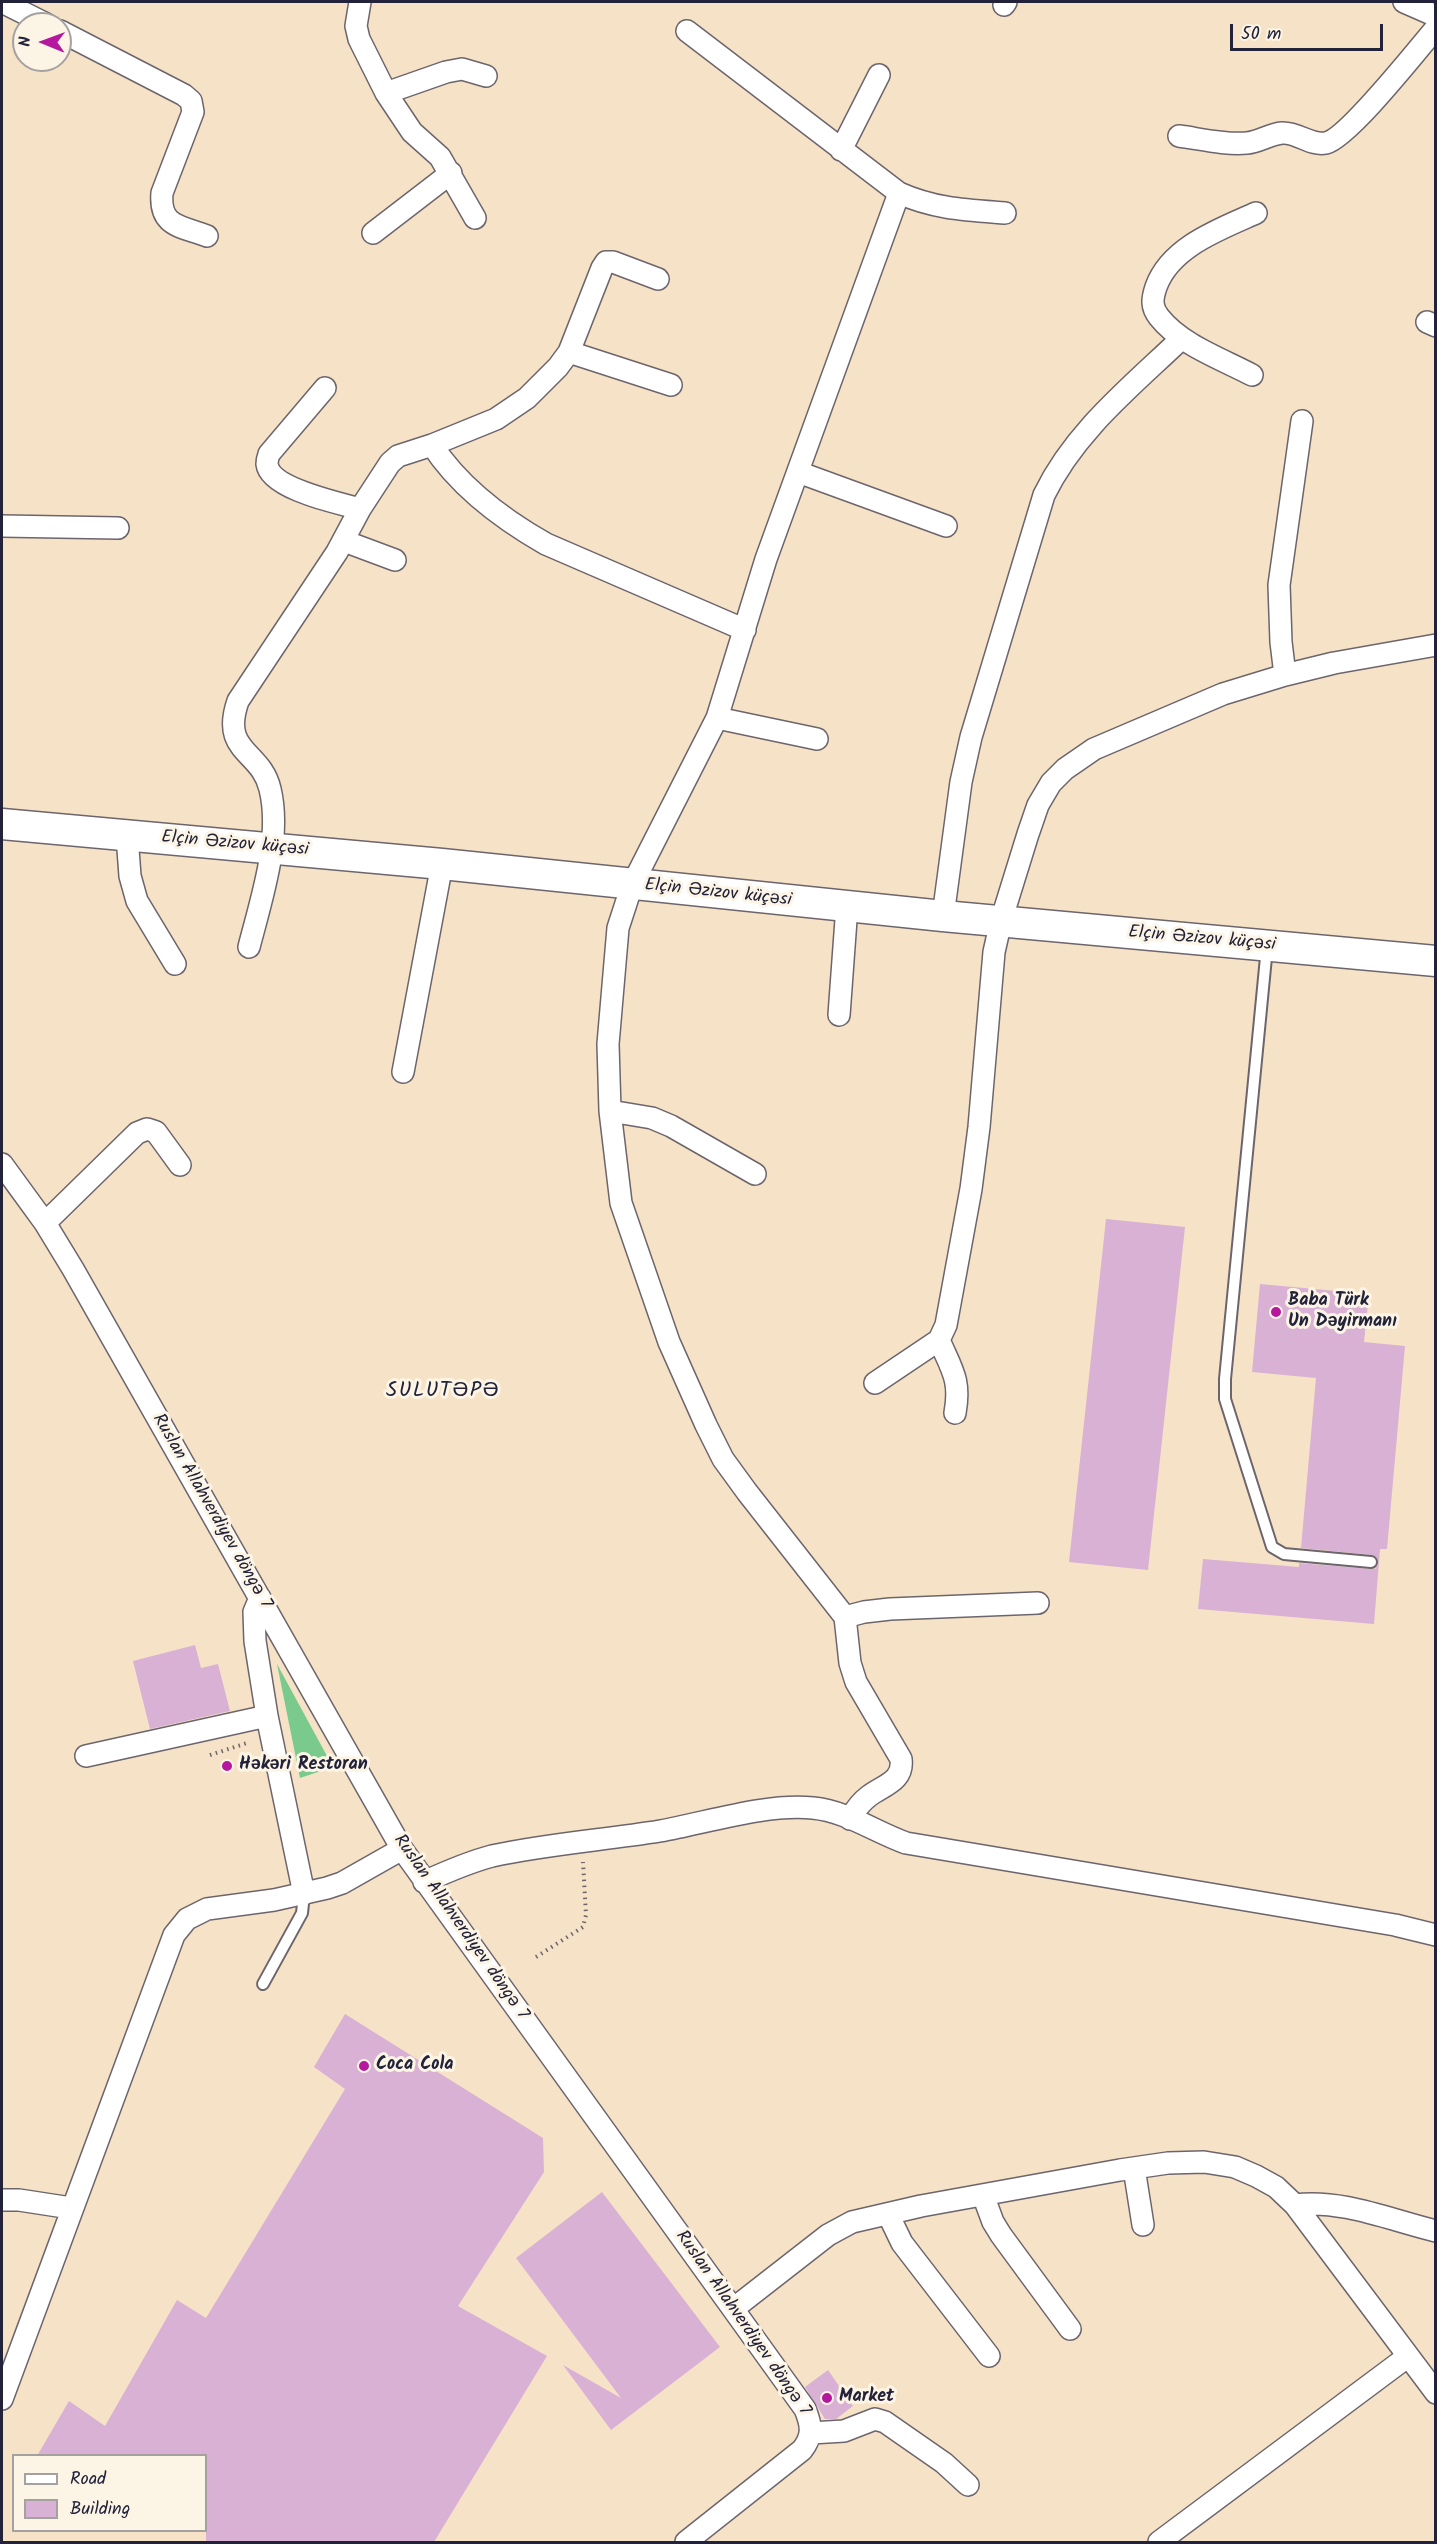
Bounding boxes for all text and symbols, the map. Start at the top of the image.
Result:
north arrow [12,12,72,72]
scale bar [1233,12,1386,50]
text: 50 m [1241,20,1281,49]
text: N [13,36,38,47]
street label: Elçin Əzizov küçəsi [160,828,310,862]
street label: Elçin Əzizov küçəsi [643,876,793,912]
street label: Elçin Əzizov küçəsi [1127,923,1277,957]
place label: Baba Türk Un Dəyirmanı [1288,1291,1397,1334]
marker: Baba Türk Un Dəyirmanı [1269,1305,1283,1319]
district label: SULUTƏPƏ [386,1379,500,1405]
street label: Ruslan Allahverdiyev döngə 7 [146,1411,276,1613]
place label: Həkəri Restoran [239,1755,368,1777]
marker: Həkəri Restoran [220,1759,234,1773]
street label: Ruslan Allahverdiyev döngə 7 [388,1831,532,2025]
place label: Coca Cola [376,2055,454,2077]
marker: Coca Cola [357,2059,371,2073]
street label: Ruslan Allahverdiyev döngə 7 [670,2227,814,2421]
place label: Market [839,2387,894,2409]
marker: Market [820,2391,834,2405]
legend [12,2454,207,2532]
text: Road [70,2465,106,2494]
text: Building [70,2495,130,2524]

